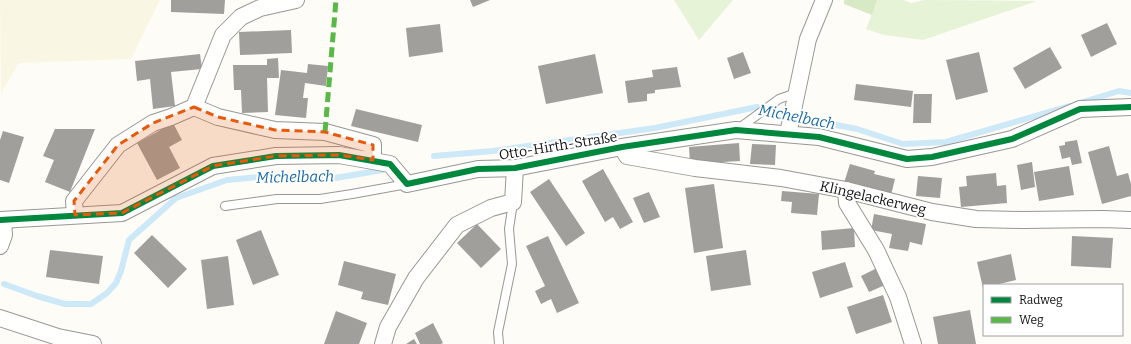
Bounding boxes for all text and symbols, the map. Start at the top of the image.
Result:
water label: Michelbach [757,101,837,133]
street label: Otto-Hirth-Straße [498,128,618,164]
water label: Michelbach [256,167,334,187]
street label: Klingelackerweg [818,178,928,219]
legend [983,284,1123,336]
text: Radweg [1019,293,1063,307]
text: Weg [1019,313,1044,327]

